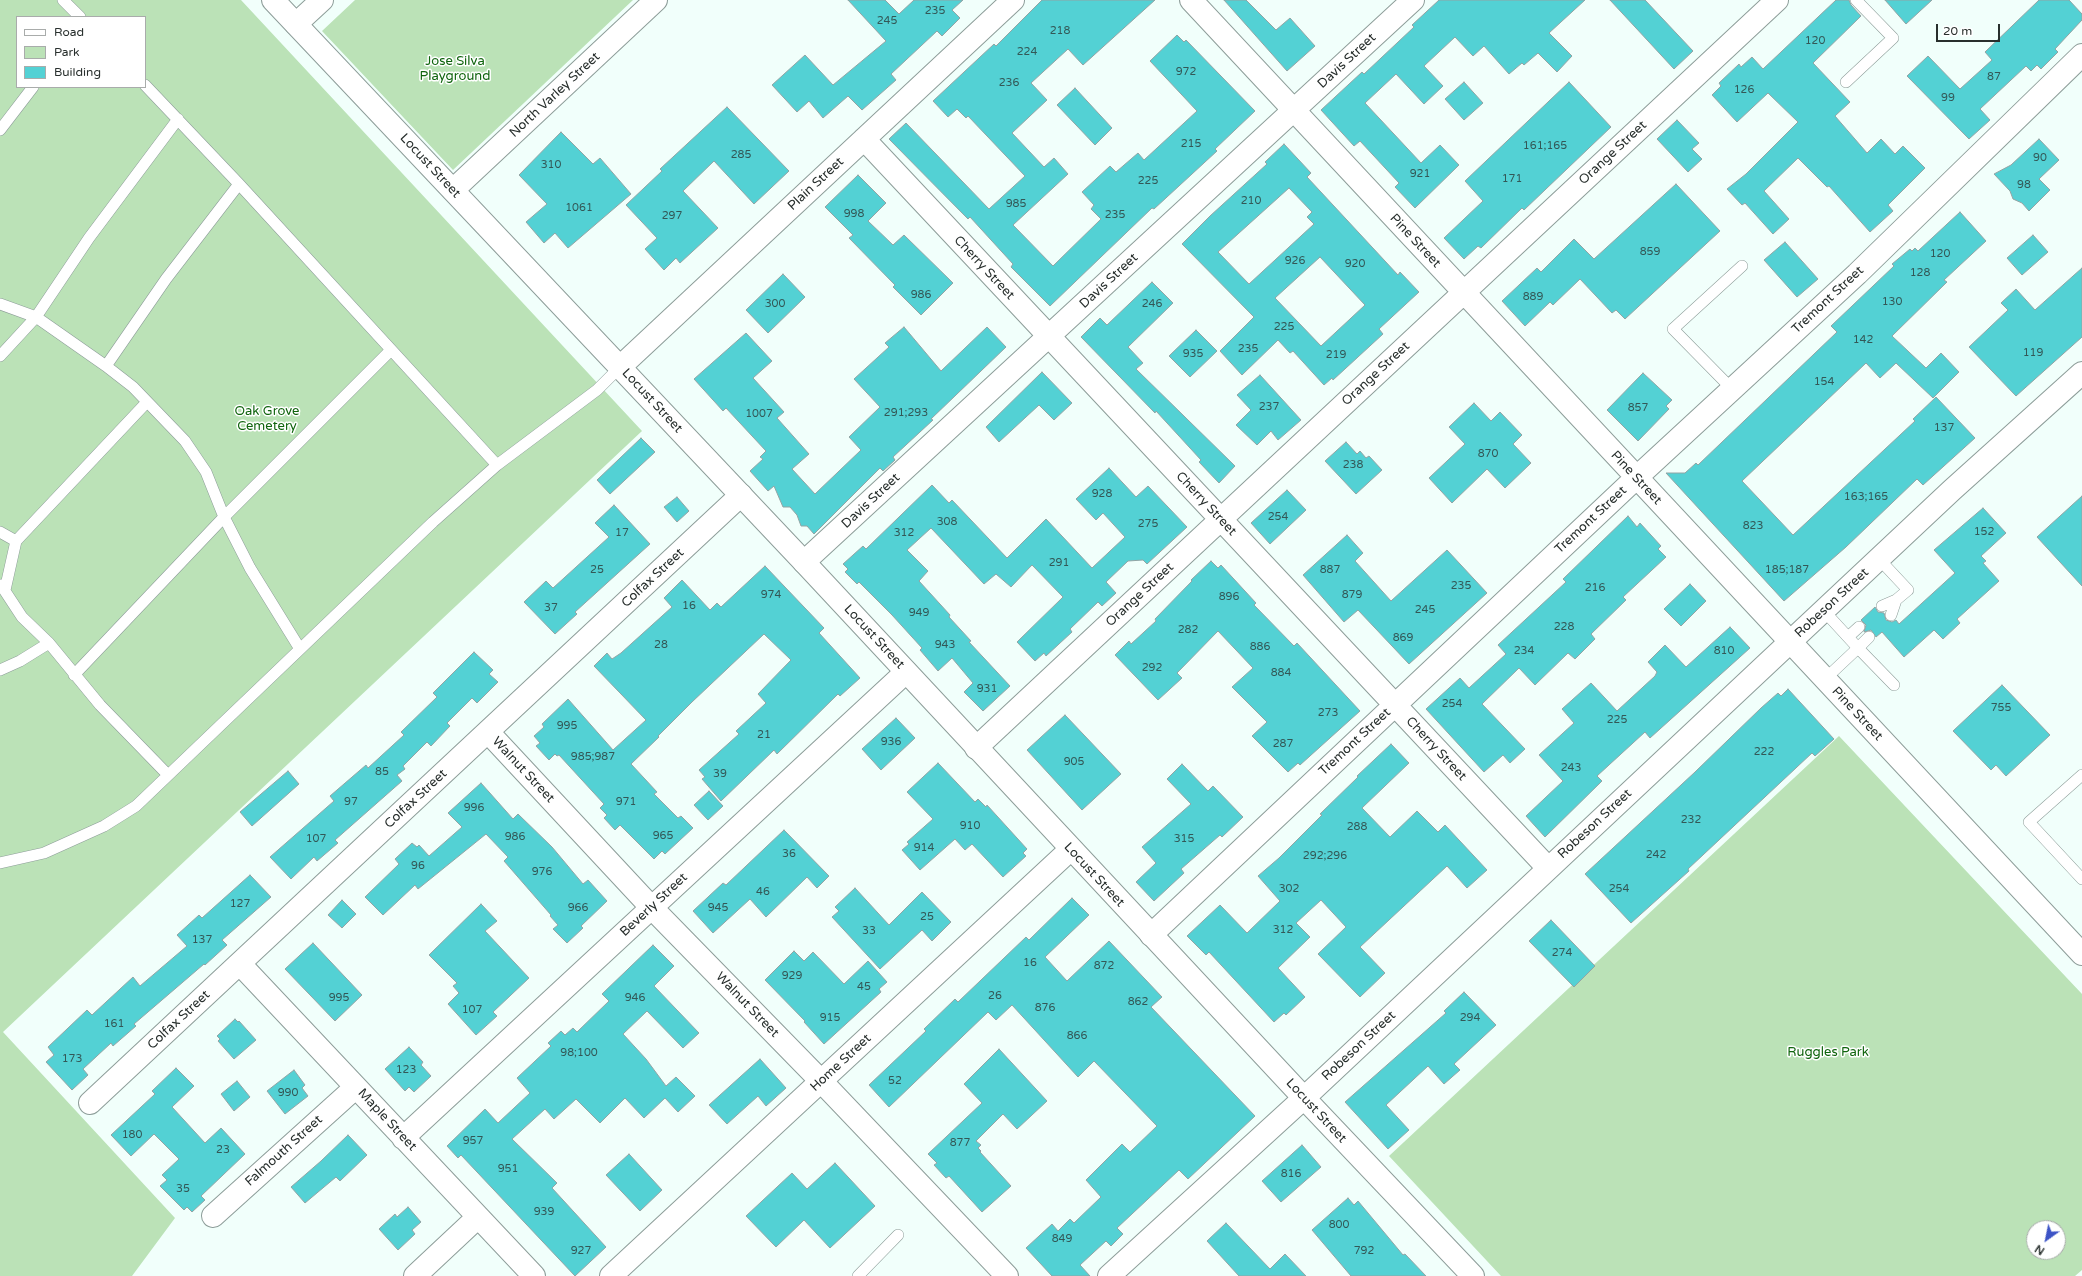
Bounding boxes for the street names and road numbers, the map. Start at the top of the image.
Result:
street label: Davis Street [1315,30,1379,92]
street label: North Varley Street [507,49,603,141]
street label: Orange Street [1576,118,1650,188]
street label: Locust Street [396,131,464,201]
street label: Plain Street [785,154,847,214]
street label: Pine Street [1386,211,1444,271]
street label: Cherry Street [950,233,1018,303]
street label: Davis Street [1077,250,1141,312]
street label: Tremont Street [1789,263,1867,337]
street label: Orange Street [1339,339,1413,409]
street label: Locust Street [618,366,686,436]
street label: Pine Street [1607,448,1665,508]
street label: Cherry Street [1172,469,1240,539]
street label: Davis Street [839,470,903,532]
street label: Tremont Street [1552,483,1630,557]
street label: Colfax Street [619,545,687,611]
street label: Orange Street [1103,560,1177,630]
street label: Robeson Street [1792,565,1872,641]
street label: Locust Street [840,602,908,672]
street label: Pine Street [1828,684,1886,744]
street label: Tremont Street [1316,705,1394,779]
street label: Cherry Street [1402,714,1470,784]
street label: Walnut Street [488,734,558,806]
street label: Colfax Street [382,766,450,832]
street label: Robeson Street [1555,786,1635,862]
street label: Locust Street [1060,840,1128,910]
street label: Beverly Street [617,870,691,940]
street label: Walnut Street [712,969,782,1041]
street label: Colfax Street [145,987,213,1053]
street label: Robeson Street [1319,1008,1399,1084]
street label: Home Street [807,1031,875,1095]
street label: Locust Street [1282,1076,1350,1146]
street label: Maple Street [354,1086,420,1154]
street label: Falmouth Street [242,1112,326,1190]

